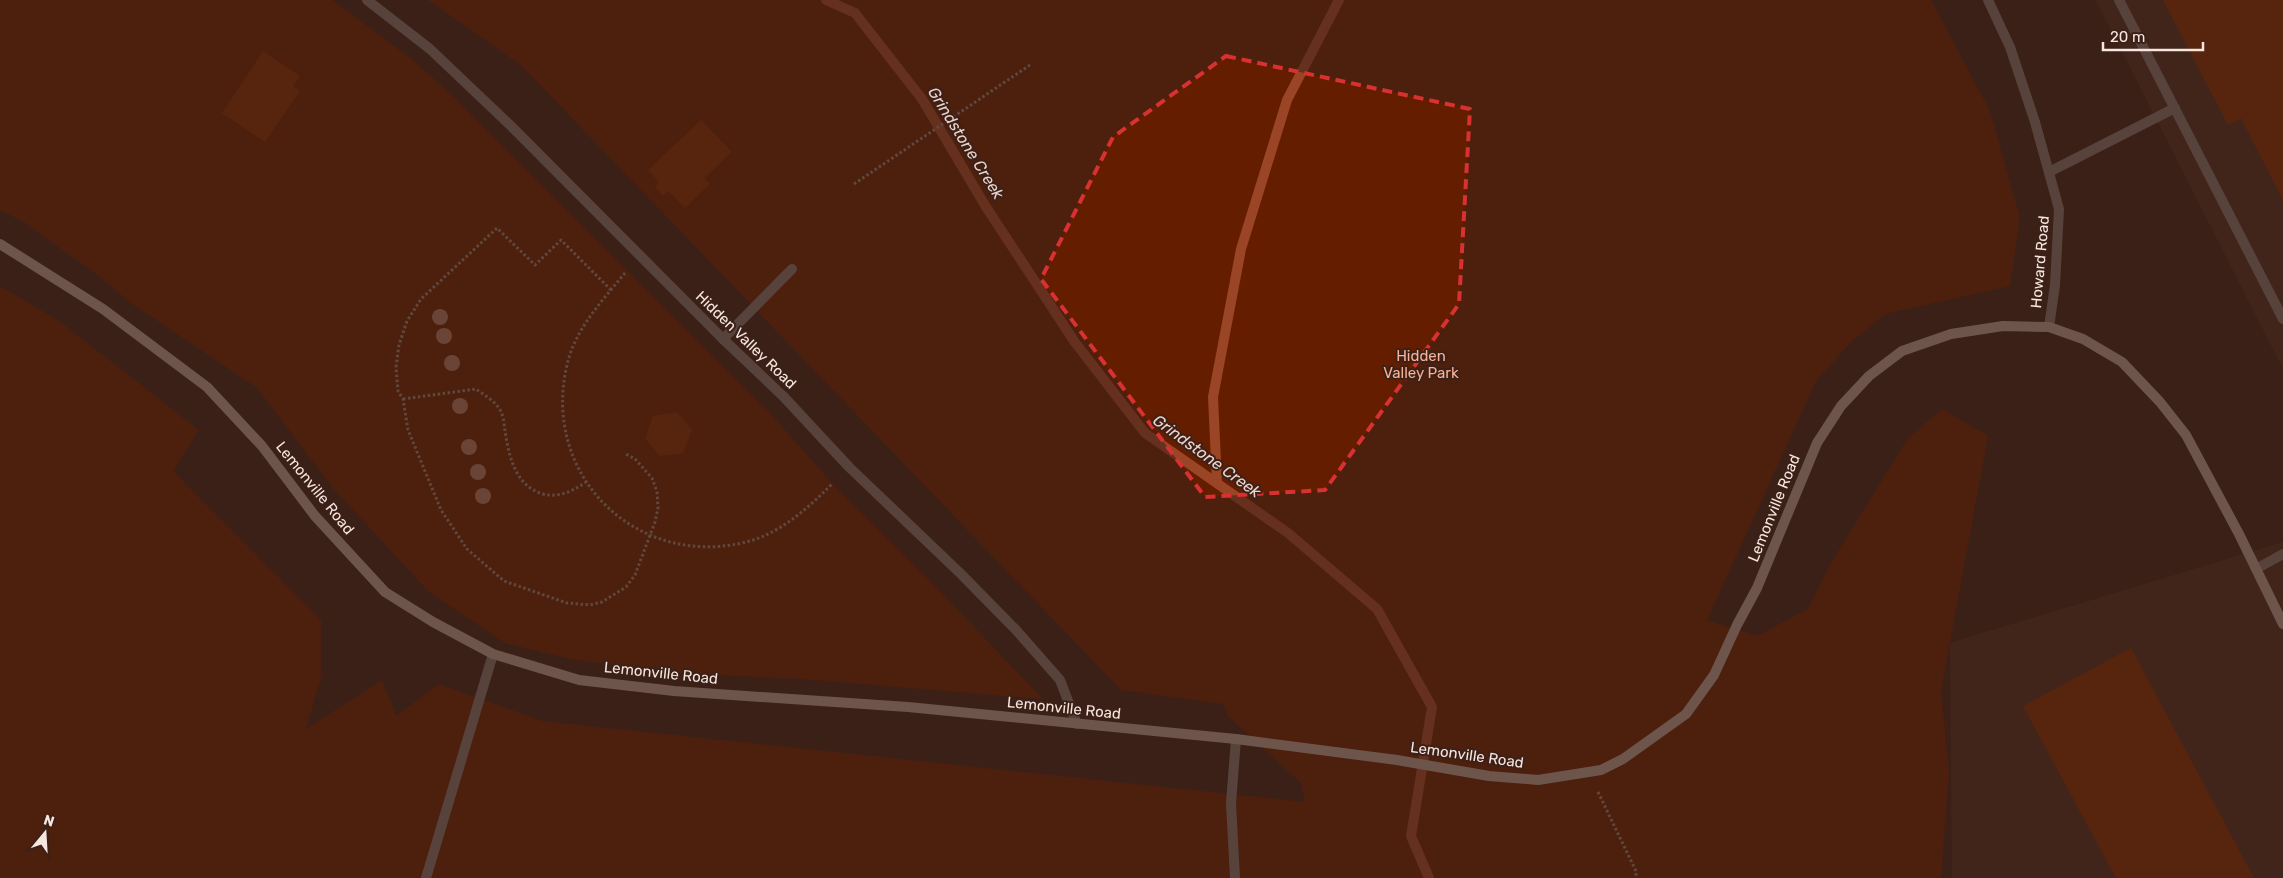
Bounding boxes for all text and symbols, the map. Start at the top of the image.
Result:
scale bar [2103,20,2203,52]
text: 20 m [2110,28,2145,46]
water label: Grindstone Creek [924,83,1009,203]
street label: Howard Road [2027,215,2053,309]
street label: Hidden Valley Road [692,287,800,393]
park label: Hidden Valley Park [1383,347,1459,382]
water label: Grindstone Creek [1149,410,1265,502]
street label: Lemonville Road [272,438,358,538]
street label: Lemonville Road [1744,452,1804,564]
street label: Lemonville Road [603,658,719,688]
street label: Lemonville Road [1006,693,1122,723]
street label: Lemonville Road [1409,738,1525,772]
north arrow [20,808,70,858]
text: N [41,811,56,831]

